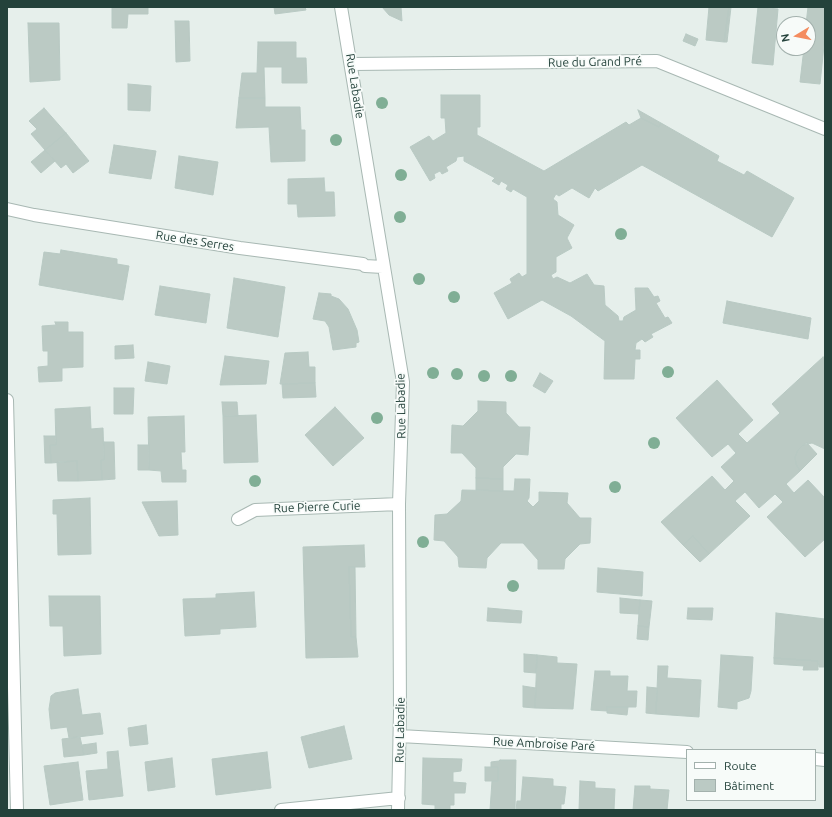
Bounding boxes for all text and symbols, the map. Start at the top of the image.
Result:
north arrow [776,16,816,56]
text: N [779,33,792,43]
street label: Rue Labadie [343,52,367,120]
street label: Rue du Grand Pré [548,54,642,70]
street label: Rue des Serres [155,228,235,254]
street label: Rue Labadie [393,373,409,439]
street label: Rue Pierre Curie [273,498,361,516]
street label: Rue Labadie [392,697,408,763]
street label: Rue Ambroise Paré [493,734,595,754]
legend [686,749,816,801]
text: Route [724,759,757,772]
text: Bâtiment [724,779,774,792]

